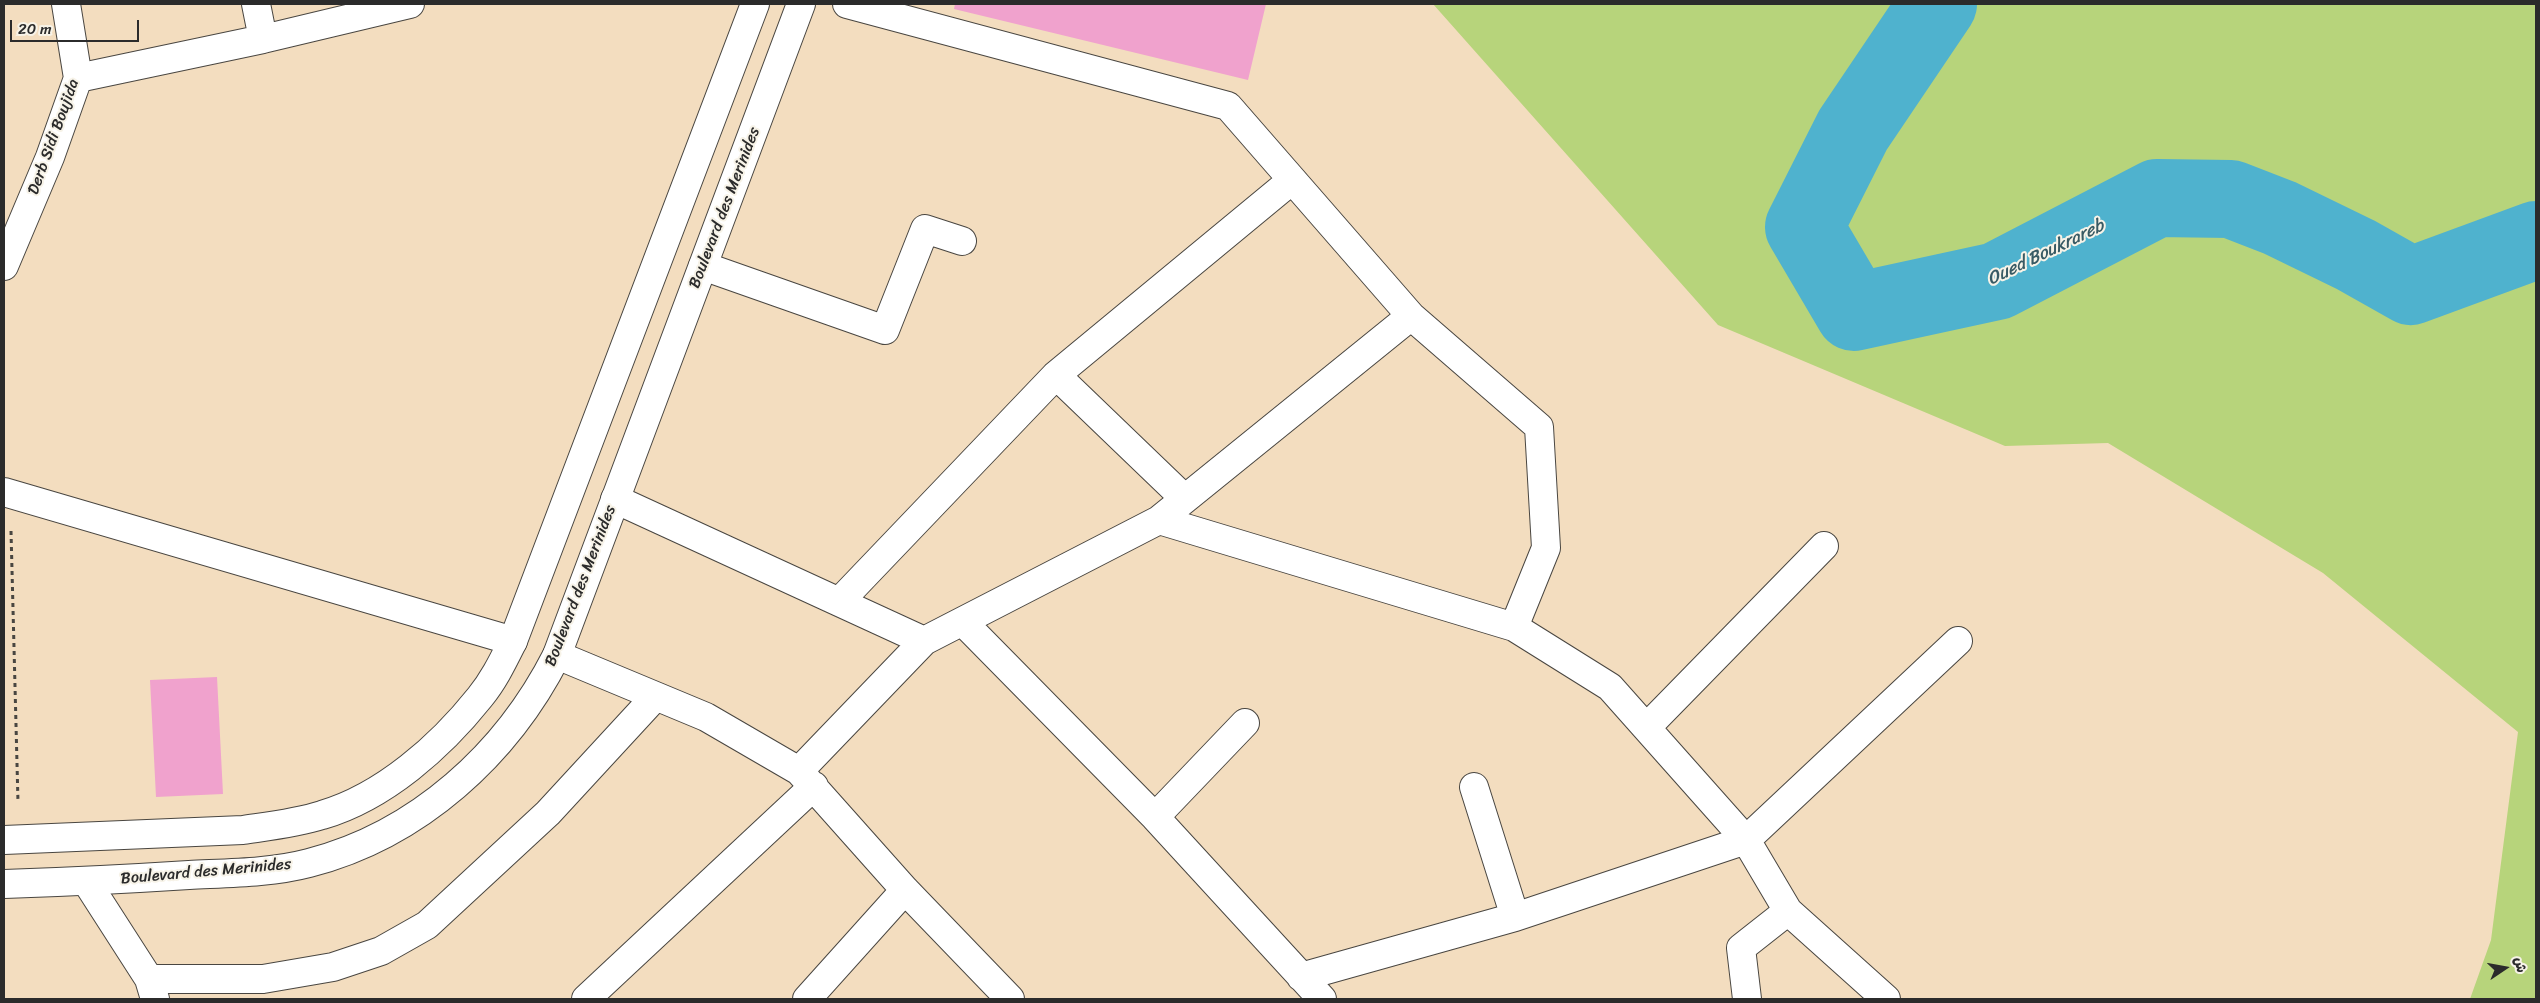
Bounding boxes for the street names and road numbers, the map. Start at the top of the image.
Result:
street label: Derb Sidi Boujida [24,77,84,197]
street label: Boulevard des Merinides [685,125,765,291]
street label: Boulevard des Merinides [541,503,621,669]
street label: Boulevard des Merinides [120,855,292,889]

